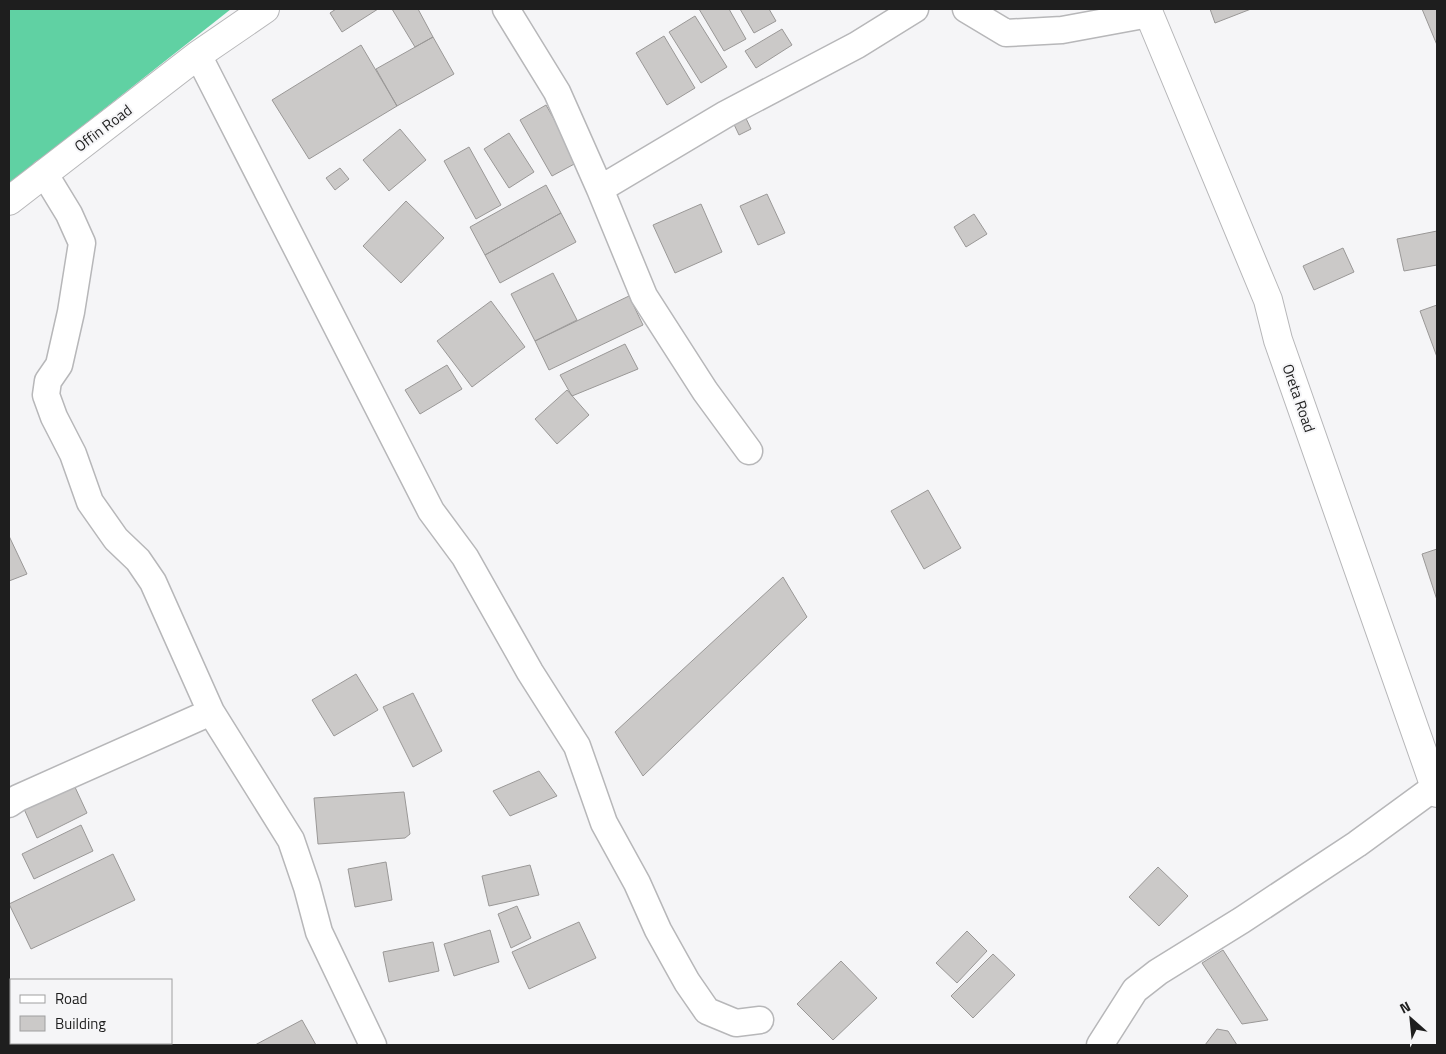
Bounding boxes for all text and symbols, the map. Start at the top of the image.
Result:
street label: Offin Road [69,99,137,157]
street label: Oreta Road [1277,361,1321,435]
legend [10,979,172,1044]
text: Road [55,987,87,1010]
north arrow [1386,994,1436,1044]
text: N [1396,995,1414,1019]
text: Building [55,1012,106,1035]

